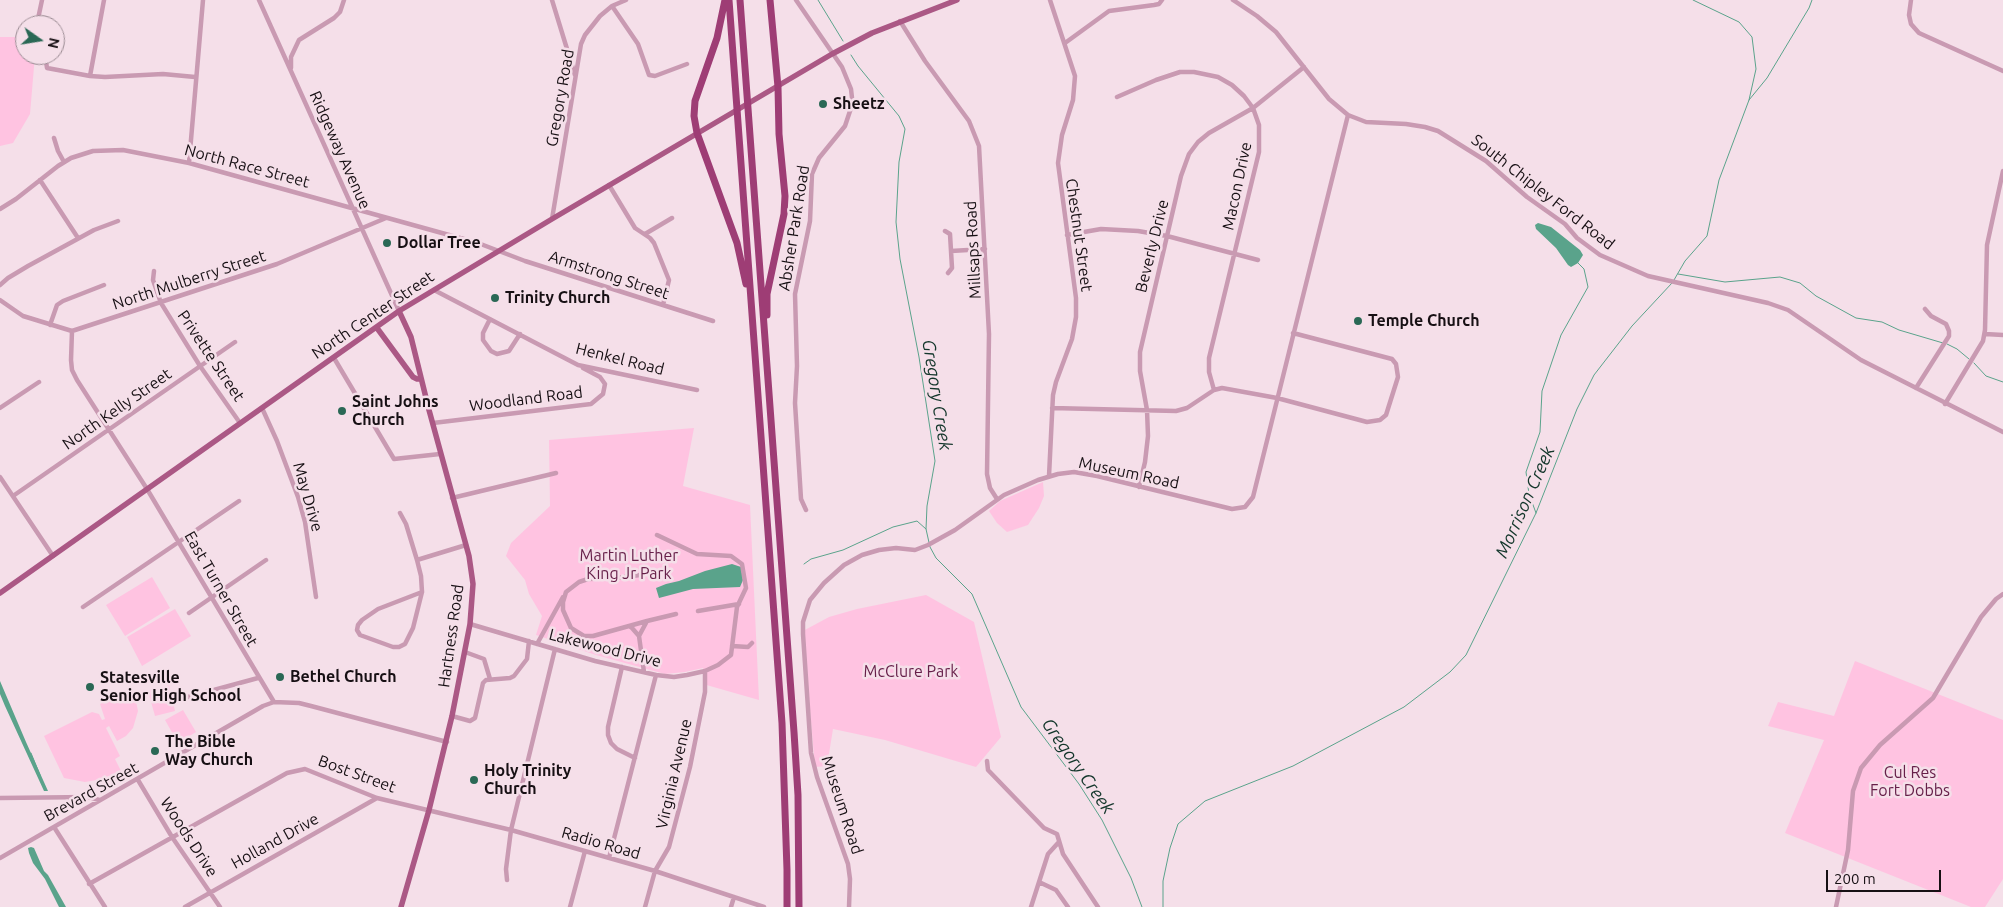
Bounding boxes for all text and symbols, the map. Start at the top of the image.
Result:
north arrow [15,15,65,65]
text: N [45,36,63,50]
street label: Gregory Road [542,48,578,148]
street label: Ridgeway Avenue [305,88,375,212]
place label: Sheetz [833,94,885,114]
marker: Sheetz [817,98,829,110]
street label: South Chipley Ford Road [1468,130,1618,254]
street label: North Race Street [182,140,312,192]
street label: Macon Drive [1218,140,1256,232]
street label: Absher Park Road [775,164,813,292]
street label: Chestnut Street [1062,177,1096,293]
street label: Beverly Drive [1131,198,1173,294]
street label: Millsaps Road [961,200,985,300]
place label: Dollar Tree [397,233,481,253]
marker: Dollar Tree [381,237,393,249]
street label: North Mulberry Street [110,246,268,314]
street label: Armstrong Street [546,246,672,304]
street label: North Center Street [308,267,438,363]
place label: Trinity Church [505,288,610,308]
marker: Trinity Church [489,292,501,304]
street label: Privette Street [173,307,249,405]
place label: Temple Church [1368,311,1480,331]
marker: Temple Church [1352,315,1364,327]
water label: Gregory Creek [918,338,956,452]
street label: Henkel Road [574,339,666,379]
street label: North Kelly Street [59,364,175,454]
street label: Woodland Road [468,383,584,415]
place label: Saint Johns Church [352,392,439,430]
marker: Saint Johns Church [336,405,348,417]
water label: Morrison Creek [1491,443,1559,561]
street label: Museum Road [1077,453,1181,493]
street label: May Drive [289,460,327,534]
street label: East Turner Street [180,528,262,650]
park label: Martin Luther King Jr Park [580,546,678,584]
street label: Hartness Road [434,583,468,689]
street label: Lakewood Drive [547,625,663,671]
park label: McClure Park [864,662,958,682]
place label: Bethel Church [290,667,397,687]
place label: Statesville Senior High School [100,668,241,706]
marker: Bethel Church [274,671,286,683]
marker: Statesville Senior High School [84,681,96,693]
water label: Gregory Creek [1037,714,1119,818]
street label: Virginia Avenue [652,717,696,831]
place label: The Bible Way Church [165,732,253,770]
marker: The Bible Way Church [149,745,161,757]
street label: Bost Street [316,751,398,797]
street label: Museum Road [817,753,867,857]
street label: Brevard Street [41,758,141,826]
place label: Holy Trinity Church [484,761,571,799]
park label: Cul Res Fort Dobbs [1870,763,1950,801]
marker: Holy Trinity Church [468,774,480,786]
street label: Woods Drive [156,794,222,880]
street label: Holland Drive [228,809,322,873]
street label: Radio Road [559,823,643,863]
scale bar [1828,860,1943,892]
text: 200 m [1834,870,1876,887]

